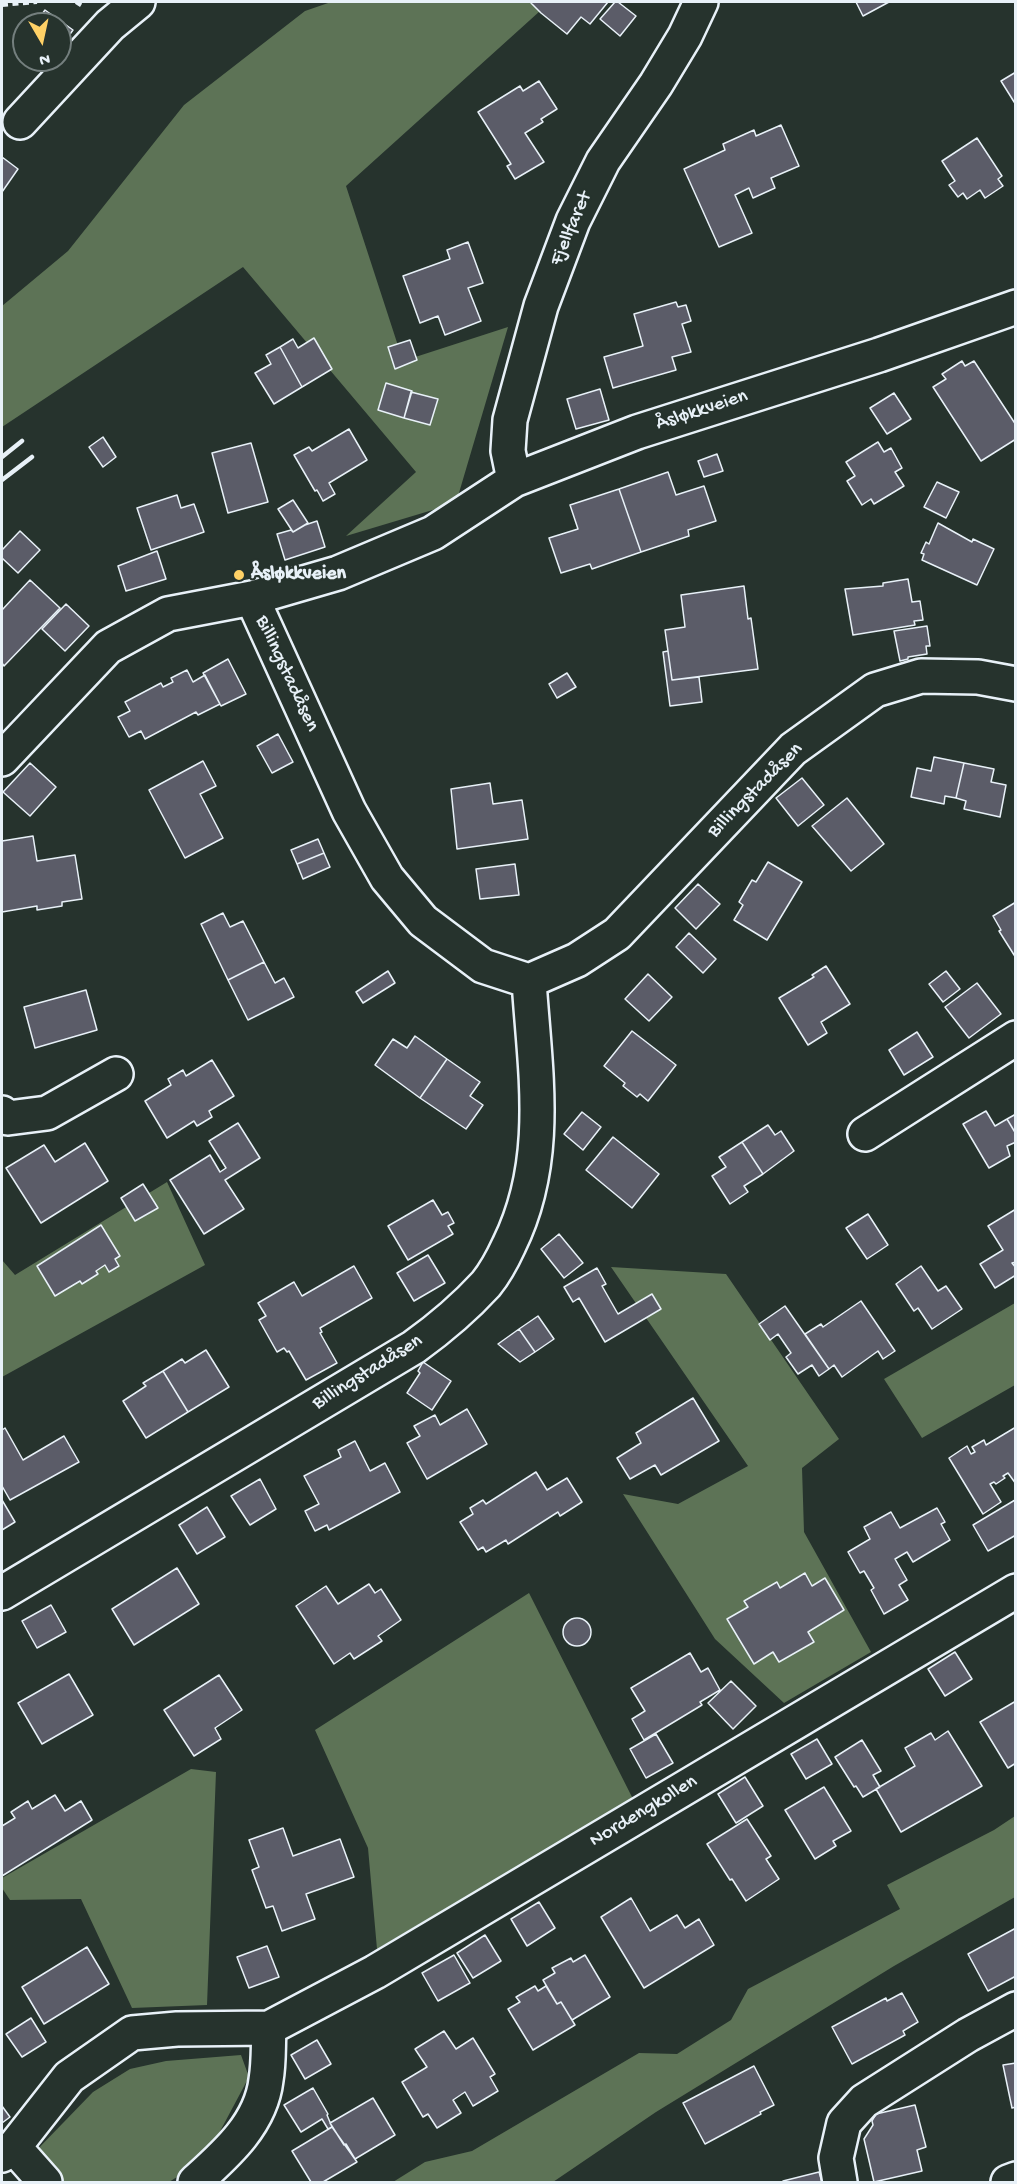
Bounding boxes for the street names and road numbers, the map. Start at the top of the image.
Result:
street label: Fjellfaret [546,188,598,270]
street label: Åsløkkveien [653,385,751,437]
street label: Billingstadåsen [249,612,323,736]
street label: Billingstadåsen [703,738,809,844]
street label: Billingstadåsen [309,1330,427,1416]
street label: Nordengkollen [586,1770,702,1854]

